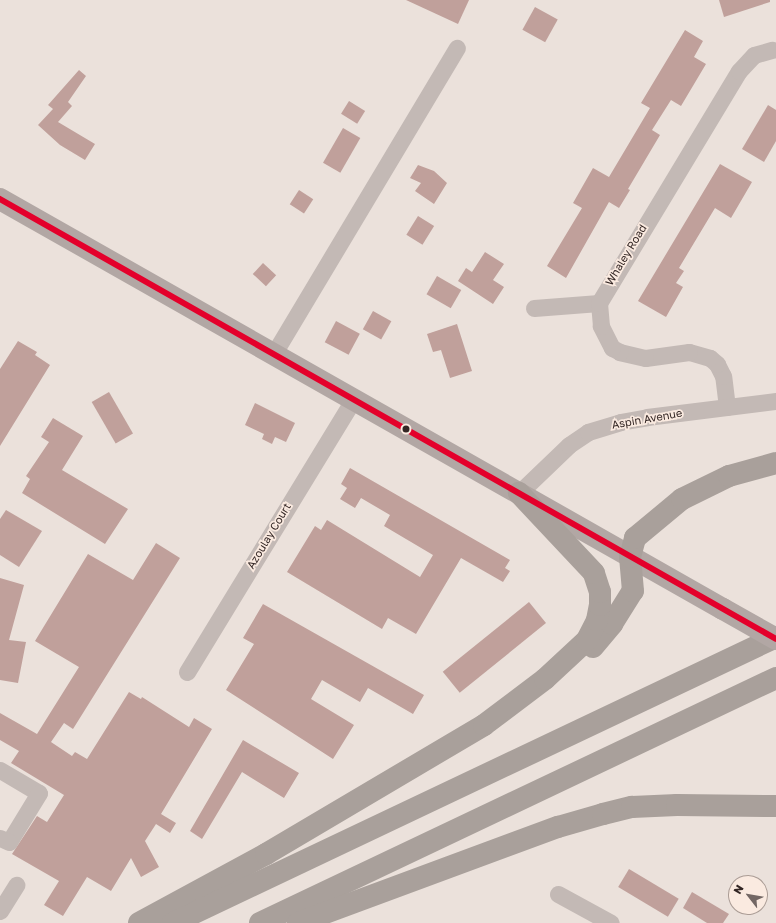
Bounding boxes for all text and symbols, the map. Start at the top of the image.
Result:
street label: Whaley Road [603,222,649,288]
street label: Aspin Avenue [611,406,683,432]
unlabelled marker [401,424,411,434]
street label: Azoulay Court [244,501,294,571]
north arrow [728,875,768,915]
text: N [730,882,746,896]

